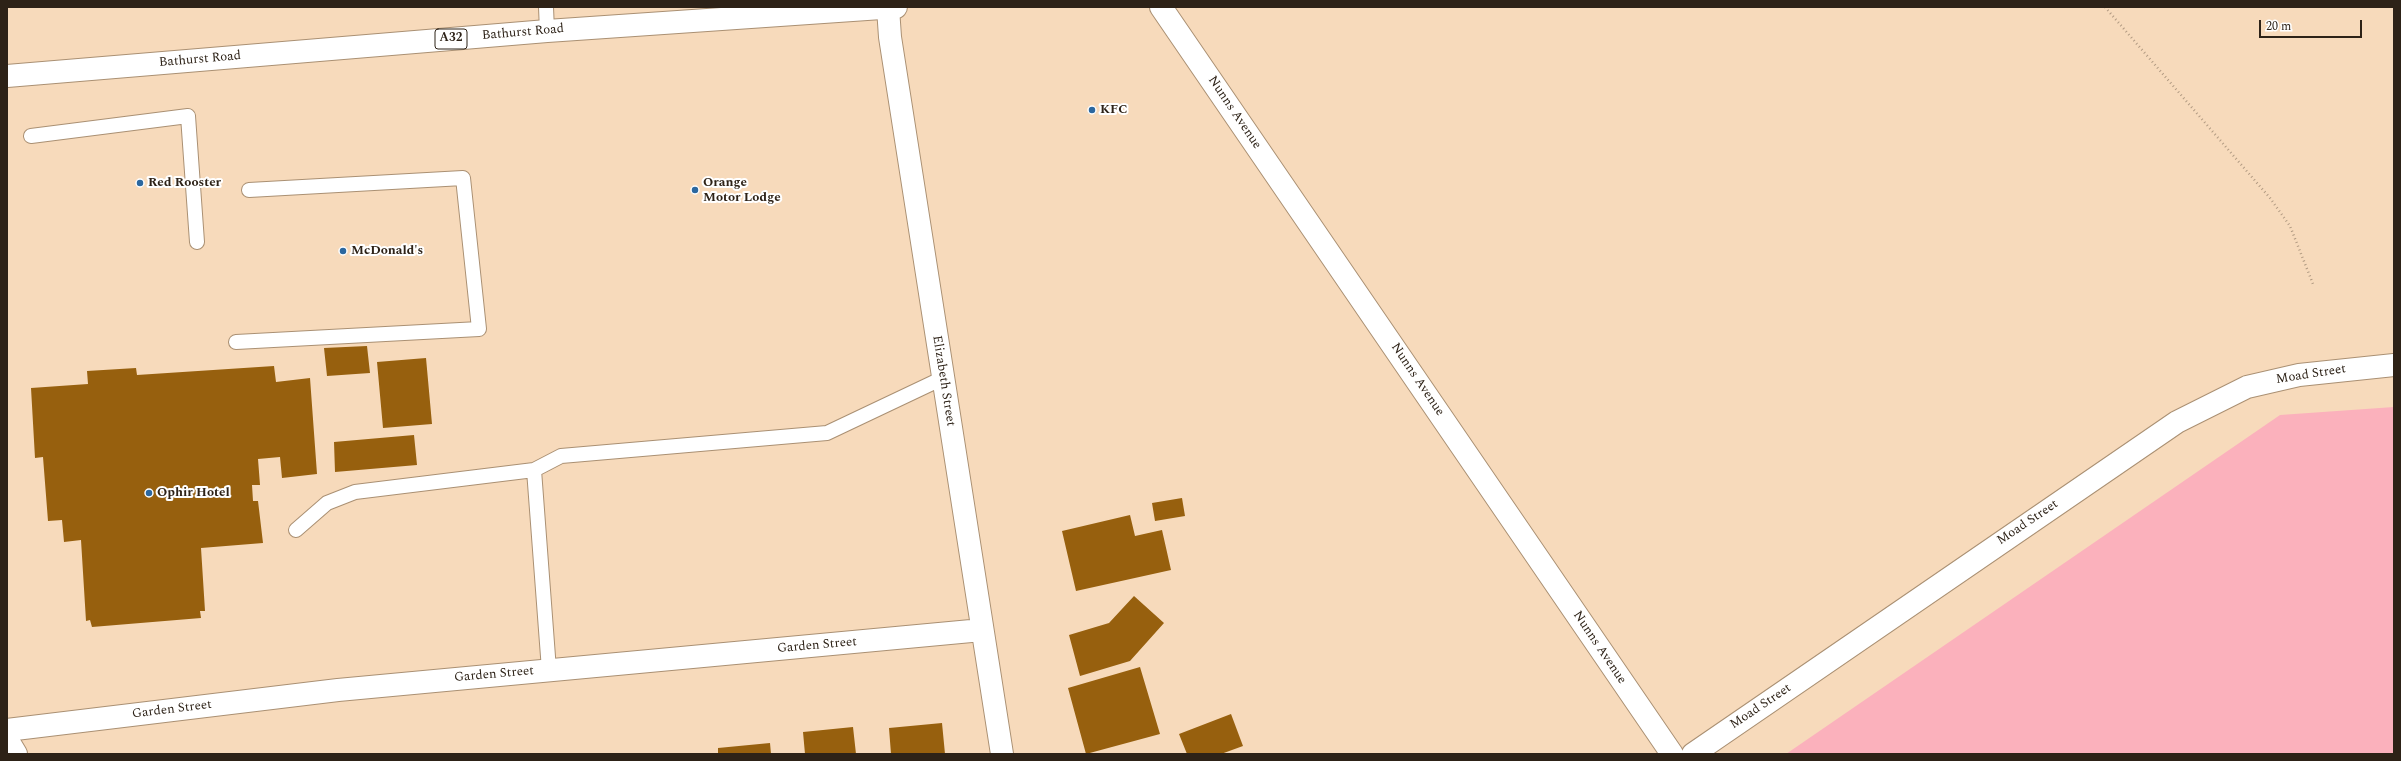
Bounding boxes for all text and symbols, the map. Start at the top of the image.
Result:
scale bar [2261,12,2364,38]
text: 20 m [2266,17,2291,36]
street label: Bathurst Road [481,22,565,44]
road number: A32 [435,29,467,49]
street label: Bathurst Road [158,49,242,71]
street label: Nunns Avenue [1204,74,1264,152]
place label: KFC [1100,102,1128,118]
marker: KFC [1087,105,1097,115]
place label: Red Rooster [148,175,221,191]
place label: Orange Motor Lodge [703,175,781,206]
marker: Red Rooster [135,178,145,188]
marker: Orange Motor Lodge [690,185,700,195]
place label: McDonald's [351,243,423,259]
marker: McDonald's [338,246,348,256]
street label: Elizabeth Street [928,334,958,428]
street label: Nunns Avenue [1387,341,1447,419]
street label: Moad Street [2275,362,2347,388]
place label: Ophir Hotel [157,485,230,501]
marker: Ophir Hotel [144,488,154,498]
street label: Moad Street [1994,497,2062,549]
street label: Nunns Avenue [1569,609,1629,687]
street label: Garden Street [776,635,858,657]
street label: Garden Street [453,664,535,686]
street label: Moad Street [1727,681,1795,733]
street label: Garden Street [131,697,213,723]

